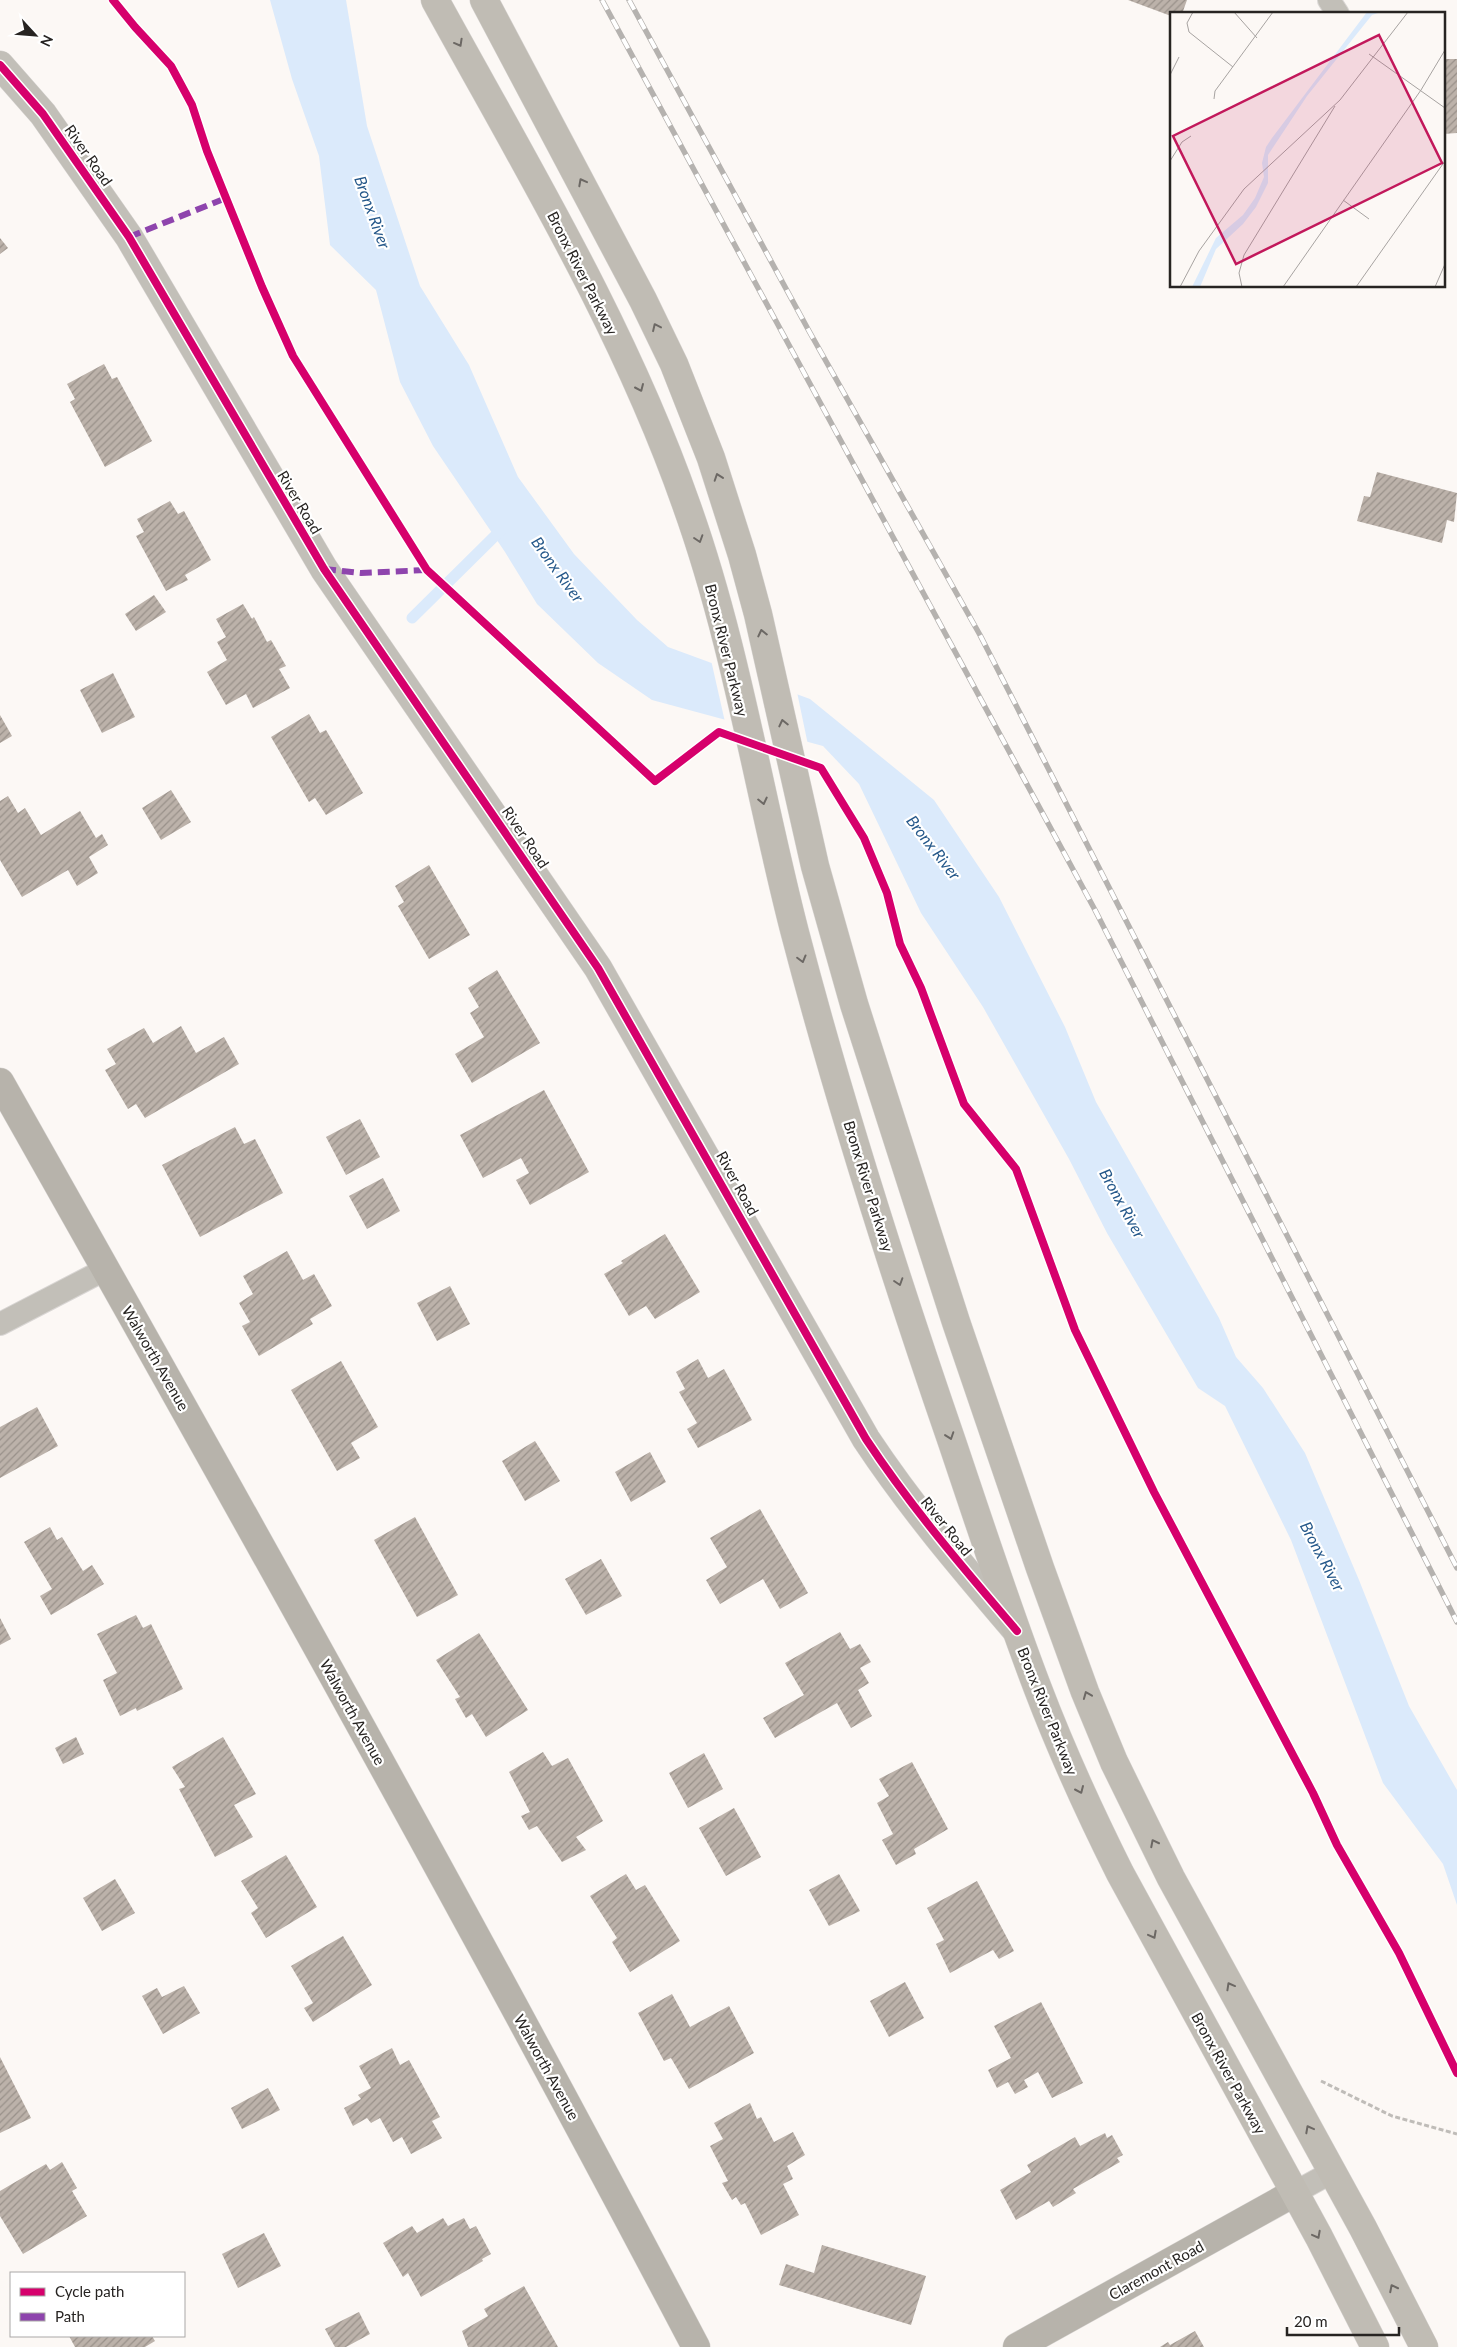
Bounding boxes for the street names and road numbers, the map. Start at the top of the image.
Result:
street label: River Road [61,121,117,189]
street label: Bronx River Parkway [544,208,622,338]
street label: River Road [274,467,326,537]
street label: Bronx River Parkway [702,582,752,719]
street label: River Road [499,803,553,871]
street label: Bronx River Parkway [840,1118,898,1254]
street label: River Road [713,1148,763,1218]
street label: Walworth Avenue [119,1302,193,1414]
street label: River Road [918,1493,976,1559]
street label: Bronx River Parkway [1014,1644,1082,1778]
street label: Walworth Avenue [317,1656,390,1768]
street label: Bronx River Parkway [1188,2009,1270,2137]
street label: Walworth Avenue [511,2011,584,2123]
street label: Claremont Road [1105,2237,1207,2303]

